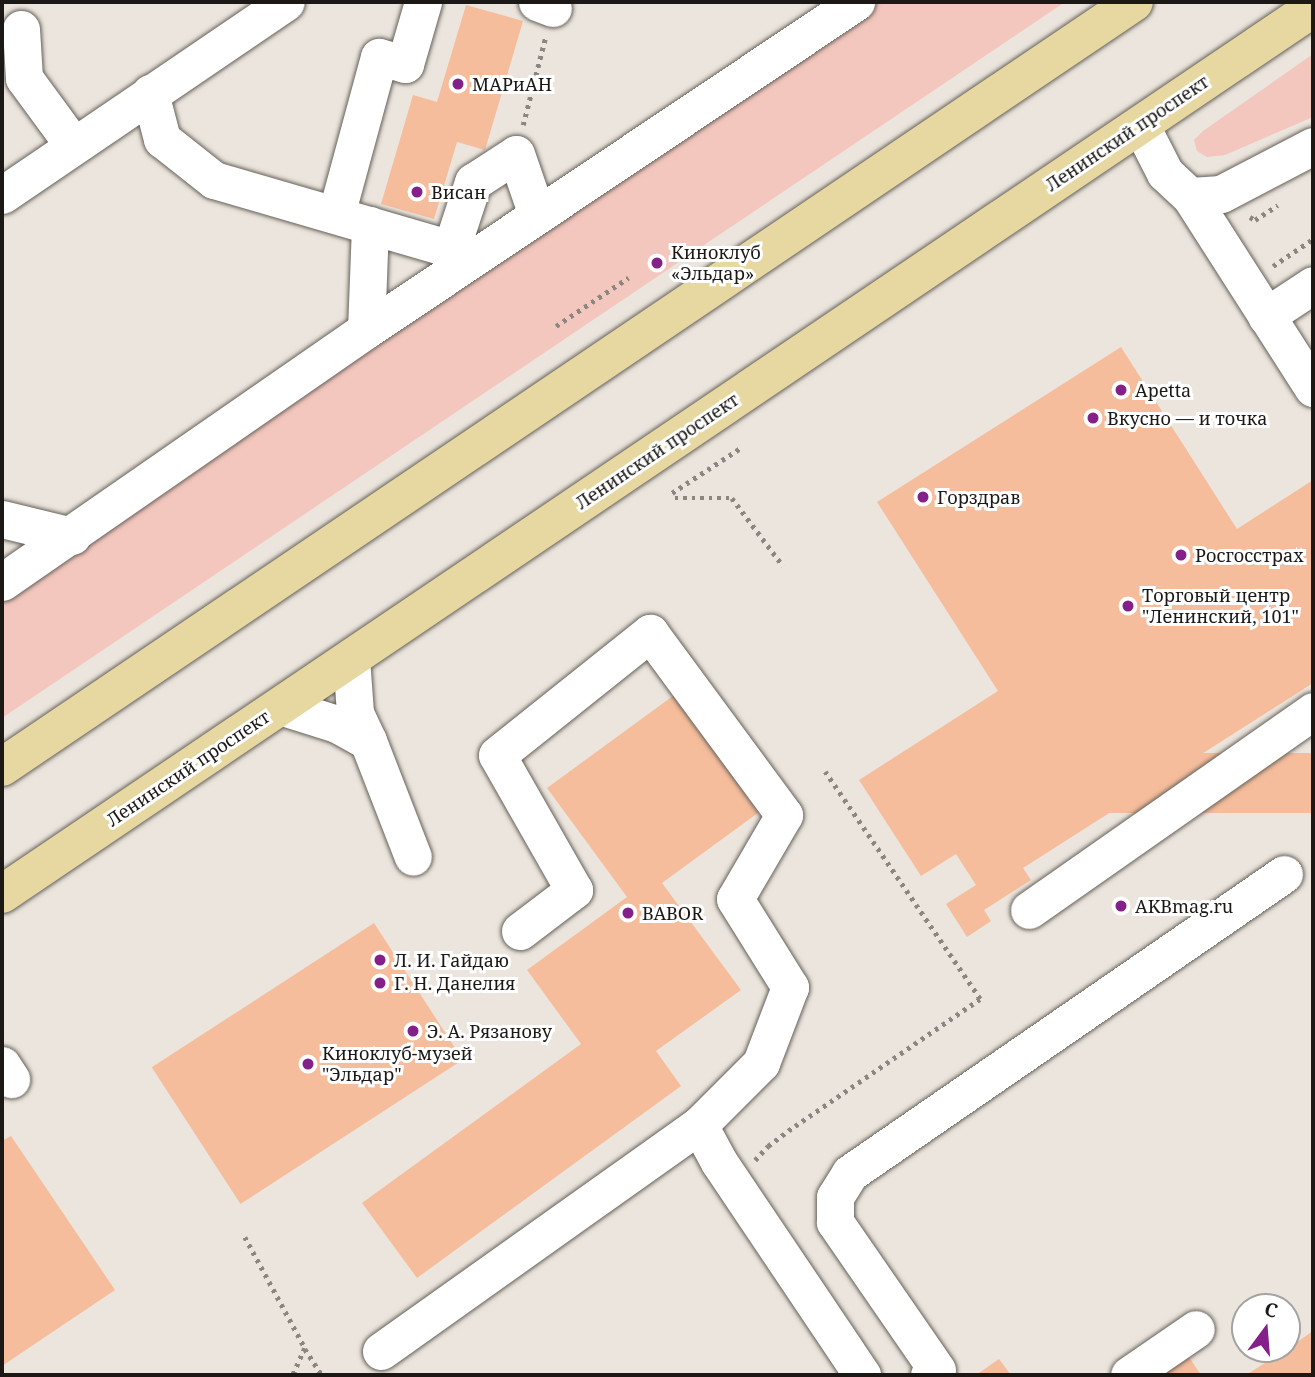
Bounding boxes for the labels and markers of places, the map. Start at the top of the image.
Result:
place label: МАРиАН [472,73,552,95]
marker: МАРиАН [450,76,466,92]
place label: Висан [431,181,486,203]
marker: Висан [409,184,425,200]
place label: Киноклуб «Эльдар» [671,242,761,284]
marker: Киноклуб «Эльдар» [649,255,665,271]
place label: Apetta [1135,379,1191,401]
marker: Apetta [1113,382,1129,398]
place label: Вкусно — и точка [1107,407,1267,429]
marker: Вкусно — и точка [1085,410,1101,426]
place label: Горздрав [937,486,1020,508]
marker: Горздрав [915,489,931,505]
place label: Росгосстрах [1195,544,1304,566]
marker: Росгосстрах [1173,547,1189,563]
place label: Торговый центр "Ленинский, 101" [1142,585,1299,628]
marker: Торговый центр "Ленинский, 101" [1120,598,1136,614]
place label: AKBmag.ru [1135,895,1233,917]
marker: AKBmag.ru [1113,898,1129,914]
place label: BABOR [642,902,703,924]
marker: BABOR [620,905,636,921]
place label: Л. И. Гайдаю [394,949,509,971]
marker: Л. И. Гайдаю [372,952,388,968]
place label: Г. Н. Данелия [394,972,516,994]
marker: Г. Н. Данелия [372,975,388,991]
place label: Э. А. Рязанову [427,1020,552,1042]
marker: Э. А. Рязанову [405,1023,421,1039]
place label: Киноклуб-музей "Эльдар" [322,1043,473,1086]
marker: Киноклуб-музей "Эльдар" [300,1056,316,1072]

